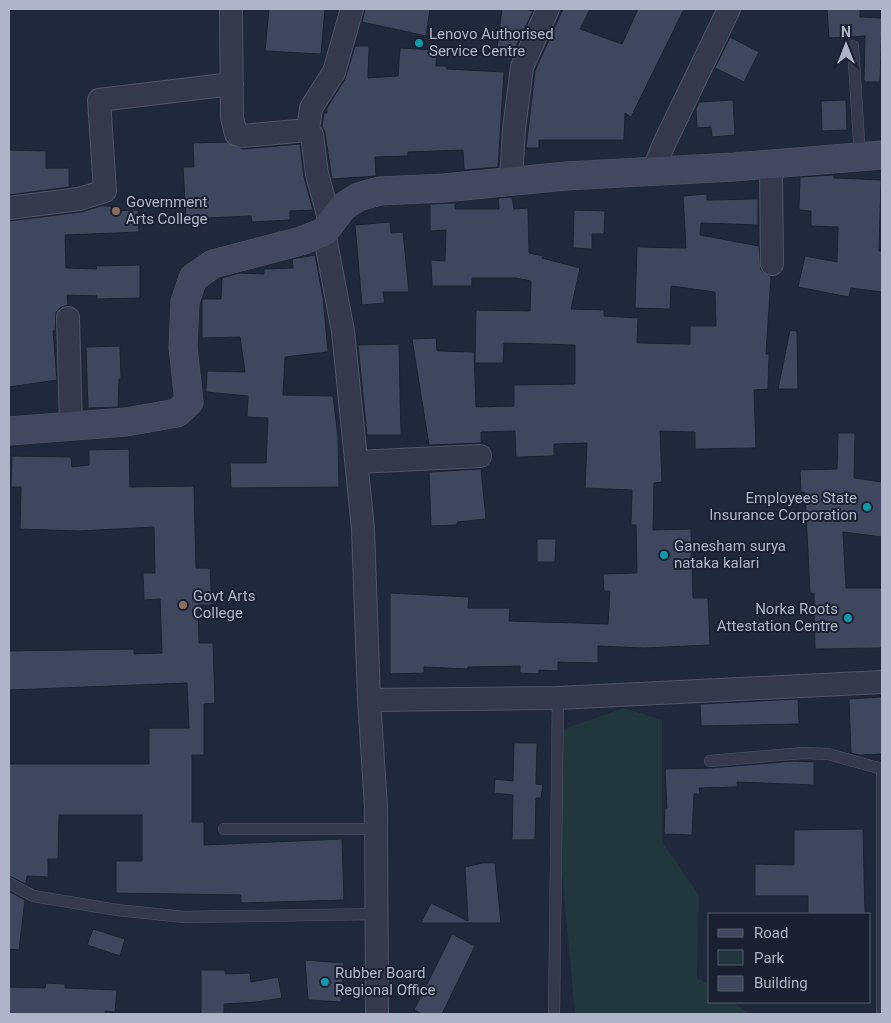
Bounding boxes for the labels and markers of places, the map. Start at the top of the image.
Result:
place label: Lenovo Authorised Service Centre [429,25,554,60]
marker: Lenovo Authorised Service Centre [413,37,425,49]
place label: Government Arts College [126,193,208,228]
marker: Government Arts College [110,205,122,217]
place label: Employees State Insurance Corporation [709,489,857,524]
marker: Employees State Insurance Corporation [861,501,873,513]
place label: Ganesham surya nataka kalari [674,537,786,572]
marker: Ganesham surya nataka kalari [658,549,670,561]
place label: Govt Arts College [193,587,255,622]
marker: Govt Arts College [177,599,189,611]
place label: Norka Roots Attestation Centre [717,600,838,635]
marker: Norka Roots Attestation Centre [842,612,854,624]
place label: Rubber Board Regional Office [335,964,436,999]
marker: Rubber Board Regional Office [319,976,331,988]

